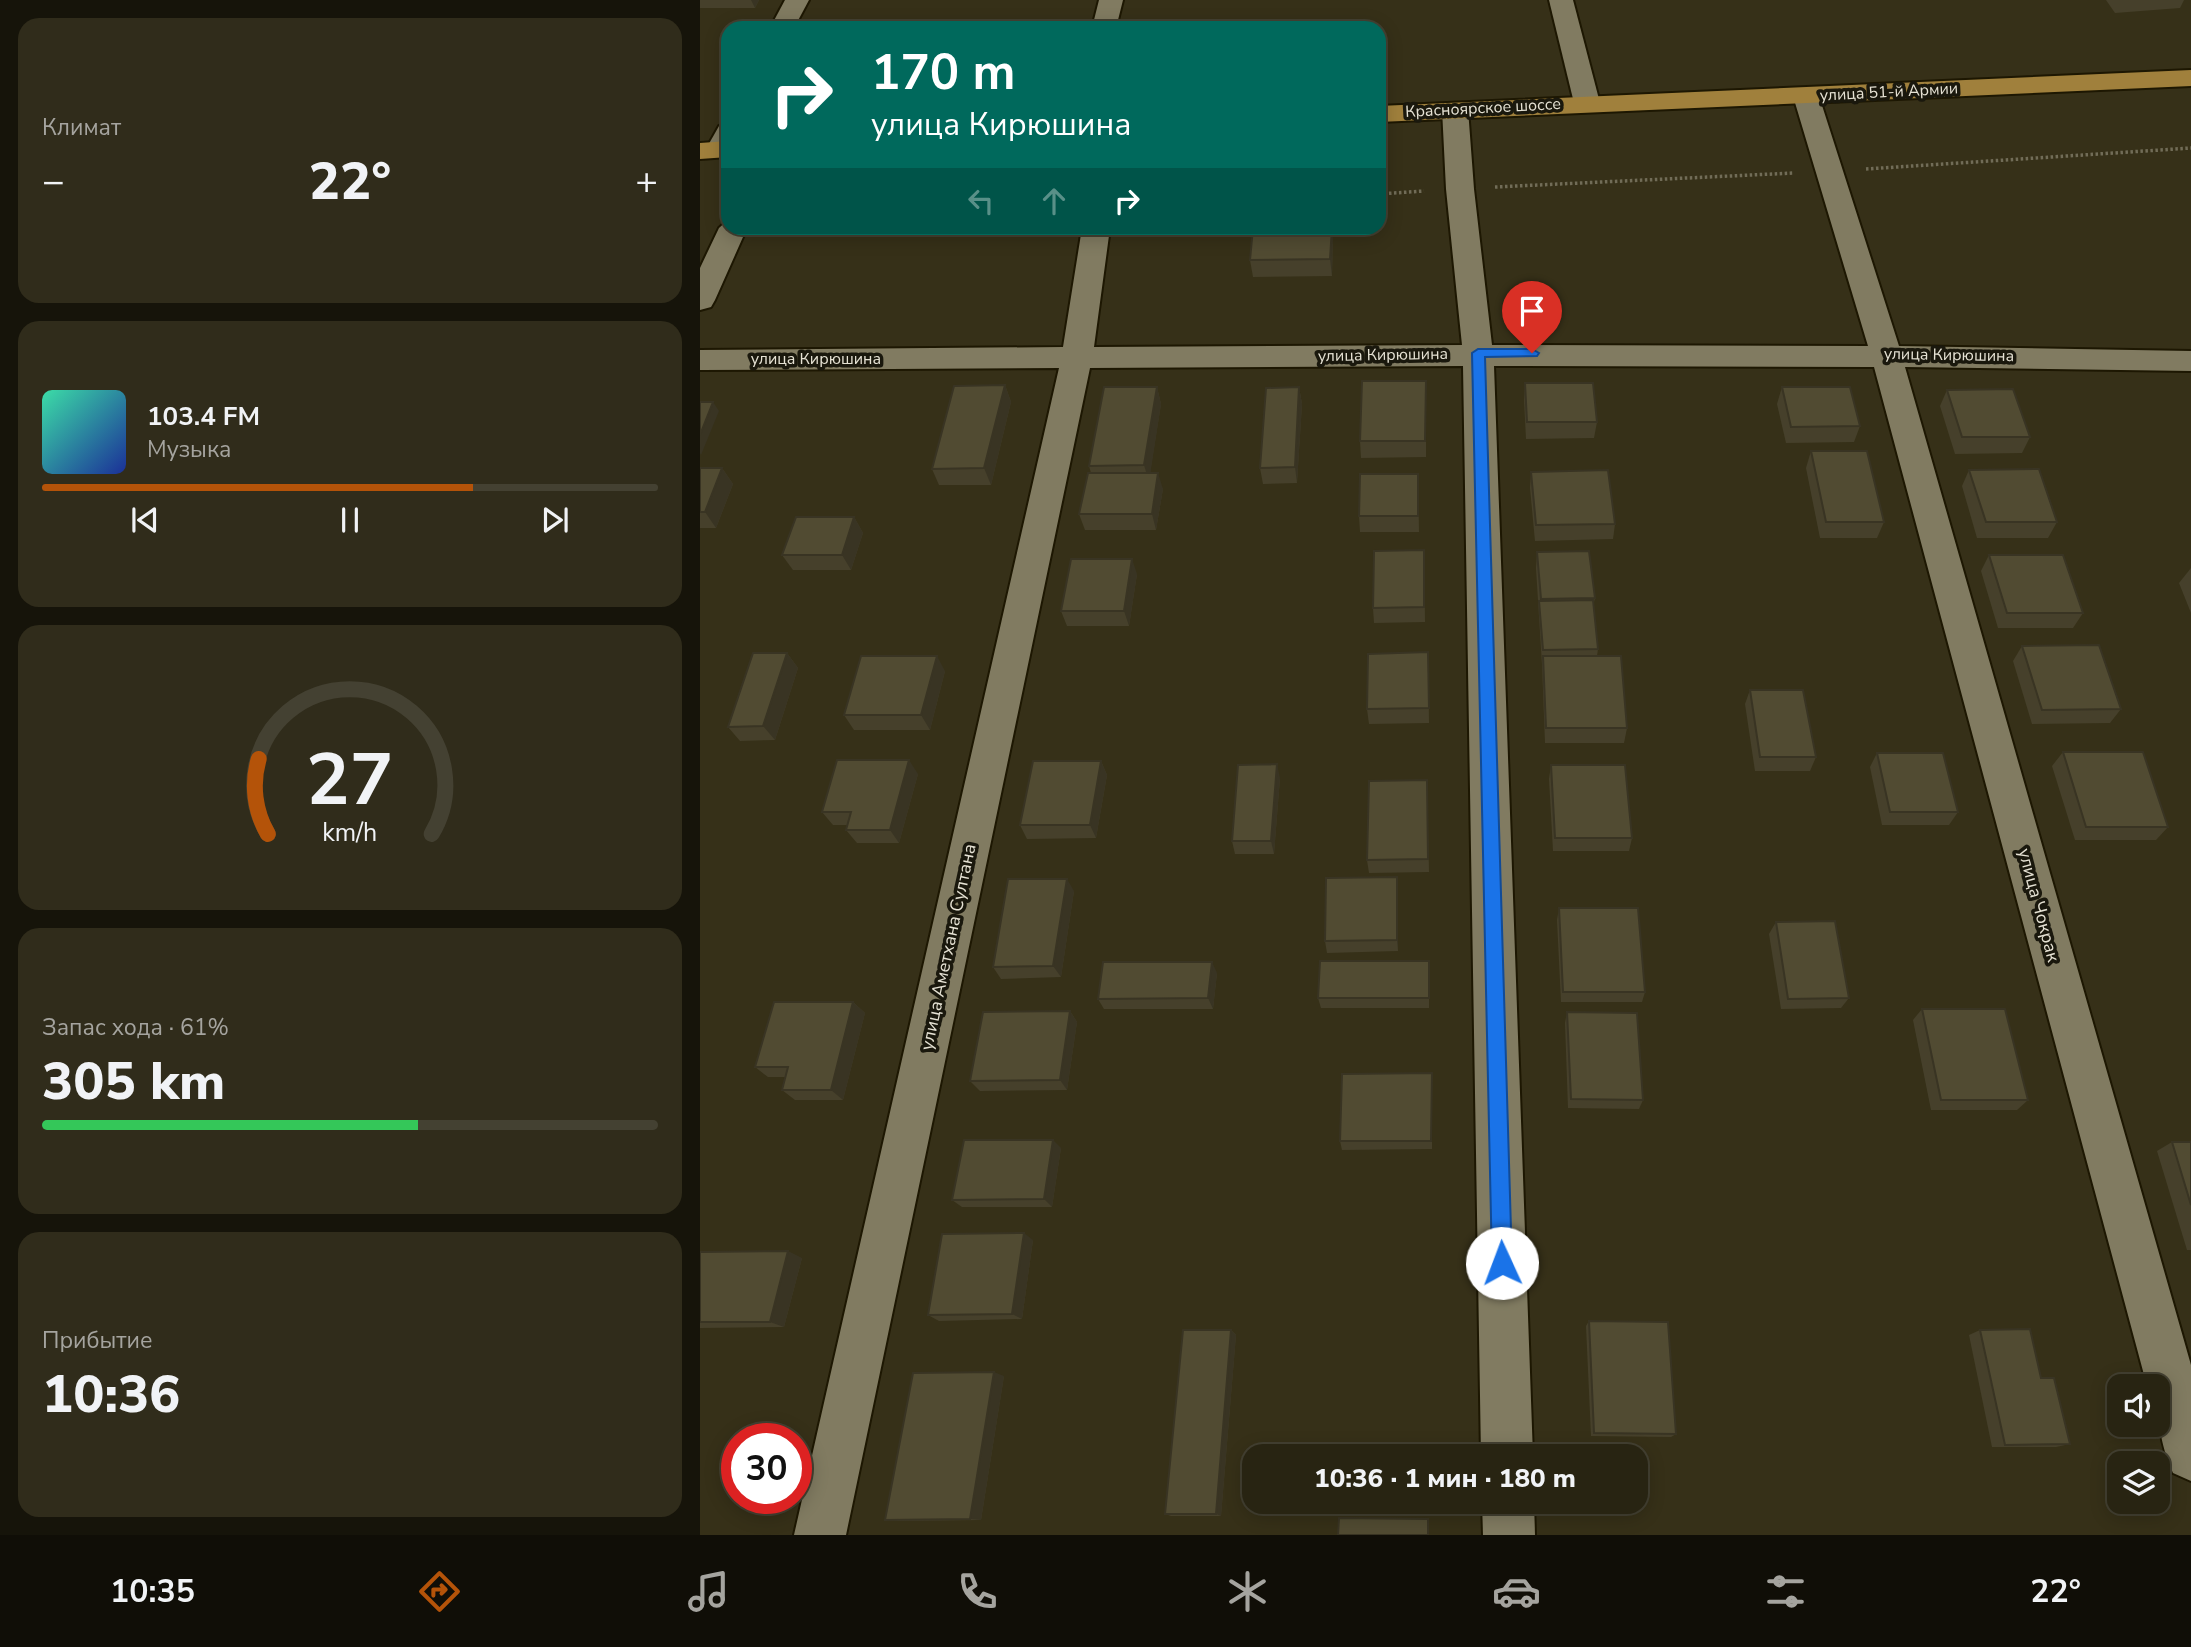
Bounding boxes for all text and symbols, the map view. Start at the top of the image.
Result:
text: 170 m [871,39,1015,106]
icon: right [756,49,847,140]
street label: улица 51-й Армии [1819,77,1959,107]
street label: Красноярское шоссе [1405,93,1561,123]
text: улица Кирюшина [871,103,1132,146]
text: Климат [42,112,121,143]
text: 22° [309,146,391,217]
text: − [42,156,65,207]
text: + [635,156,658,207]
icon: left [962,182,1000,220]
icon: ahead [1035,182,1073,220]
icon: right [1108,182,1146,220]
pin [1502,281,1562,353]
icon: arrive [1513,292,1551,330]
street label: улица Кирюшина [1318,343,1448,367]
street label: улица Кирюшина [1884,343,2014,367]
street label: улица Кирюшина [751,348,881,370]
text: 103.4 FM [147,399,260,434]
text: Музыка [147,434,231,465]
icon: previous [126,501,164,539]
icon: pause [331,501,369,539]
icon: next [536,501,574,539]
text: 27 [306,730,394,830]
text: km/h [322,815,378,849]
street label: улица Аметхана Султана [914,841,982,1053]
street label: улица Чокрак [2012,846,2066,965]
text: Запас хода · 61% [42,1012,229,1043]
text: 305 km [42,1046,225,1117]
position arrow [1465,1226,1539,1300]
text: Прибытие [42,1325,152,1356]
text: 10:36 [42,1359,180,1430]
map controls [2107,1374,2170,1514]
button: sound [2107,1374,2170,1437]
speed limit sign: 30 [721,1423,812,1514]
button: layers [2107,1451,2170,1514]
text: 10:36 · 1 мин · 180 m [1314,1461,1576,1496]
icon: directions [415,1567,464,1616]
icon: music [684,1567,733,1616]
icon: phone [953,1567,1002,1616]
icon: climate [1223,1567,1272,1616]
icon: car [1492,1567,1541,1616]
icon: filters [1761,1567,1810,1616]
text: 10:35 [110,1570,195,1613]
text: 22° [2030,1570,2081,1613]

